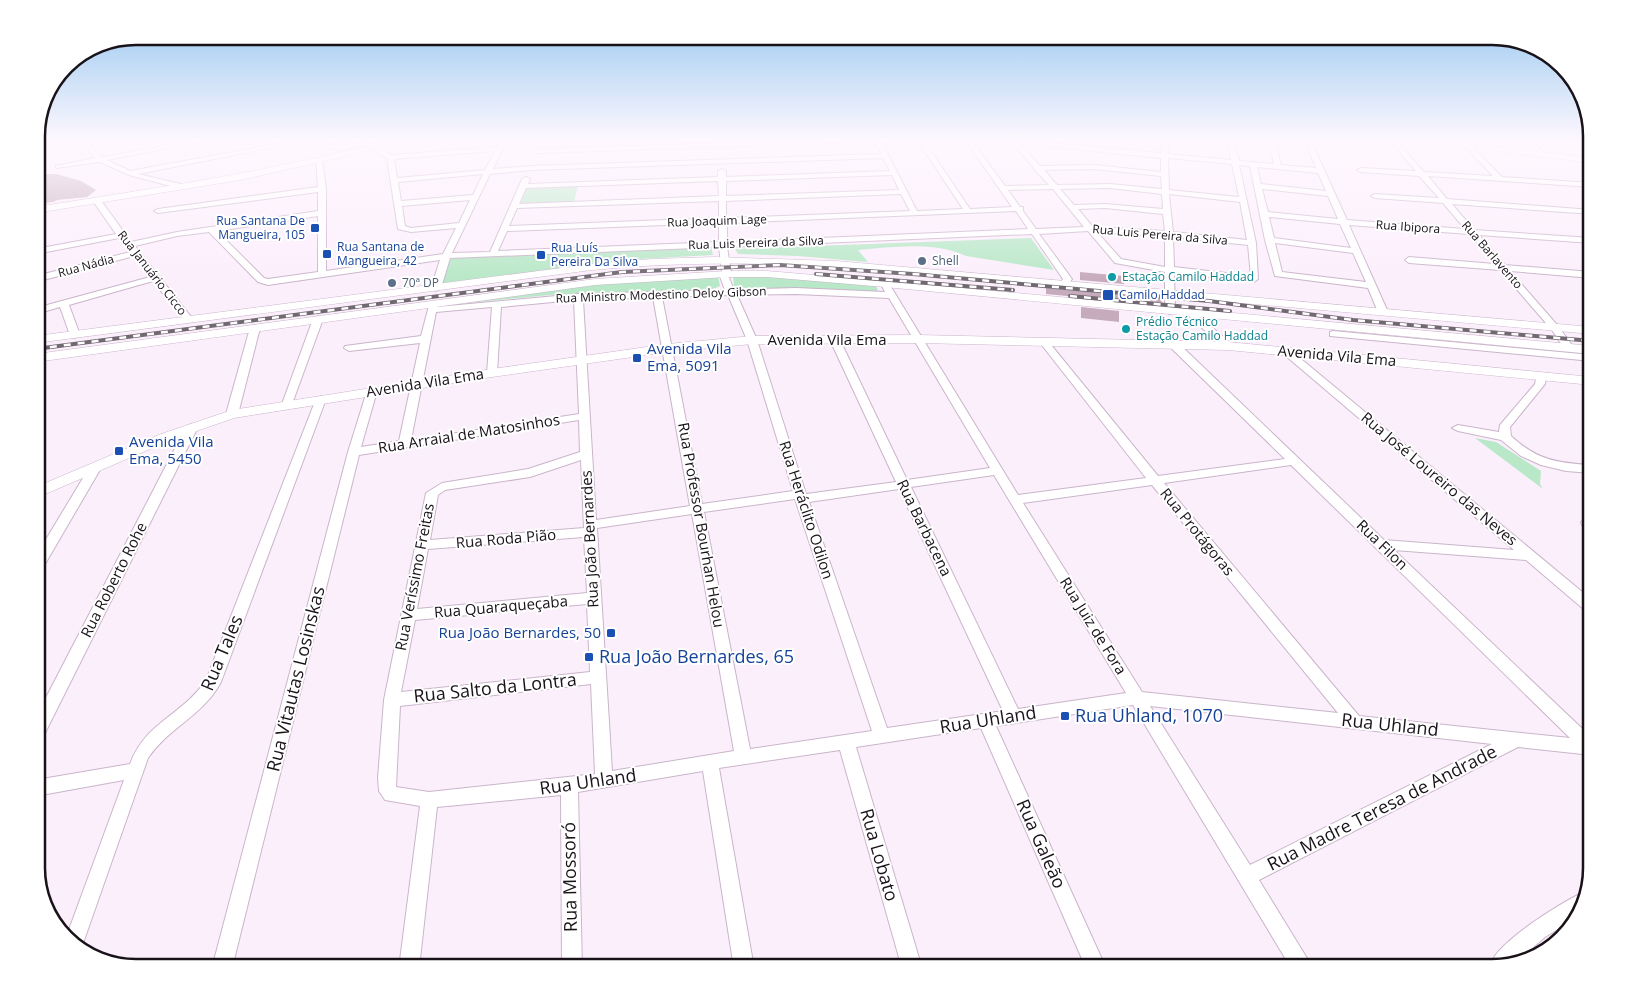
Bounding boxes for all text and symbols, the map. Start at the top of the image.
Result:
street label: Rua Joaquim Lage [667,210,767,231]
place label: Rua Santana De Mangueira, 105 [216,212,305,243]
street label: Rua Ibipora [1375,216,1441,237]
street label: Rua Barlavento [1458,217,1527,292]
street label: Rua Luis Pereira da Silva [1092,220,1228,249]
marker: Rua Santana De Mangueira, 105 [309,222,321,234]
street label: Rua Januário Cicco [114,227,191,319]
street label: Rua Luis Pereira da Silva [688,232,824,253]
place label: Rua Santana de Mangueira, 42 [337,238,425,269]
place label: Rua Luís Pereira Da Silva [551,239,638,270]
marker: Rua Santana de Mangueira, 42 [321,248,333,260]
marker: Rua Luís Pereira Da Silva [535,249,547,261]
street label: Rua Nádia [56,250,116,281]
place label: Shell [932,252,959,269]
marker: Shell [916,255,928,267]
place label: Estação Camilo Haddad [1122,268,1254,285]
marker: Estação Camilo Haddad [1106,271,1118,283]
place label: 70ª DP [402,274,439,291]
marker: 70ª DP [386,277,398,289]
street label: Rua Ministro Modestino Deloy Gibson [555,282,767,307]
place label: Camilo Haddad [1119,286,1205,303]
marker: Camilo Haddad [1101,288,1115,302]
place label: Prédio Técnico Estação Camilo Haddad [1136,313,1268,344]
marker: Prédio Técnico Estação Camilo Haddad [1120,323,1132,335]
street label: Avenida Vila Ema [767,329,887,349]
place label: Avenida Vila Ema, 5091 [647,338,732,375]
street label: Avenida Vila Ema [1277,340,1397,370]
marker: Avenida Vila Ema, 5091 [631,352,643,364]
street label: Avenida Vila Ema [364,363,485,401]
street label: Rua José Loureiro das Neves [1357,407,1522,550]
street label: Rua Arraial de Matosinhos [377,409,561,457]
street label: Rua Professor Bourhan Helou [674,421,730,629]
place label: Avenida Vila Ema, 5450 [129,431,214,468]
street label: Rua Heráclito Odilon [775,438,839,581]
marker: Avenida Vila Ema, 5450 [113,445,125,457]
street label: Rua João Bernardes [575,470,603,608]
street label: Rua Barbacena [893,476,957,579]
street label: Rua Protágoras [1156,483,1239,579]
street label: Rua Veríssimo Freitas [390,501,438,652]
street label: Rua Filon [1353,515,1413,574]
street label: Rua Roberto Rohe [75,518,151,641]
street label: Rua Roda Pião [455,524,557,552]
street label: Rua Juiz de Fora [1056,573,1132,678]
street label: Rua Vitautas Losinskas [260,584,330,774]
street label: Rua Quaraqueçaba [433,590,569,622]
street label: Rua Tales [194,611,248,694]
place label: Rua João Bernardes, 50 [438,622,601,642]
marker: Rua João Bernardes, 50 [605,627,617,639]
place label: Rua João Bernardes, 65 [599,644,794,668]
marker: Rua João Bernardes, 65 [583,651,595,663]
street label: Rua Salto da Lontra [412,667,578,708]
street label: Rua Uhland [938,700,1038,738]
place label: Rua Uhland, 1070 [1075,703,1223,727]
street label: Rua Uhland [1340,707,1440,741]
marker: Rua Uhland, 1070 [1059,710,1071,722]
street label: Rua Madre Teresa de Andrade [1263,739,1500,876]
street label: Rua Uhland [538,762,638,800]
street label: Rua Galeão [1012,795,1072,892]
street label: Rua Lobato [855,806,905,904]
street label: Rua Mossoró [556,822,582,932]

